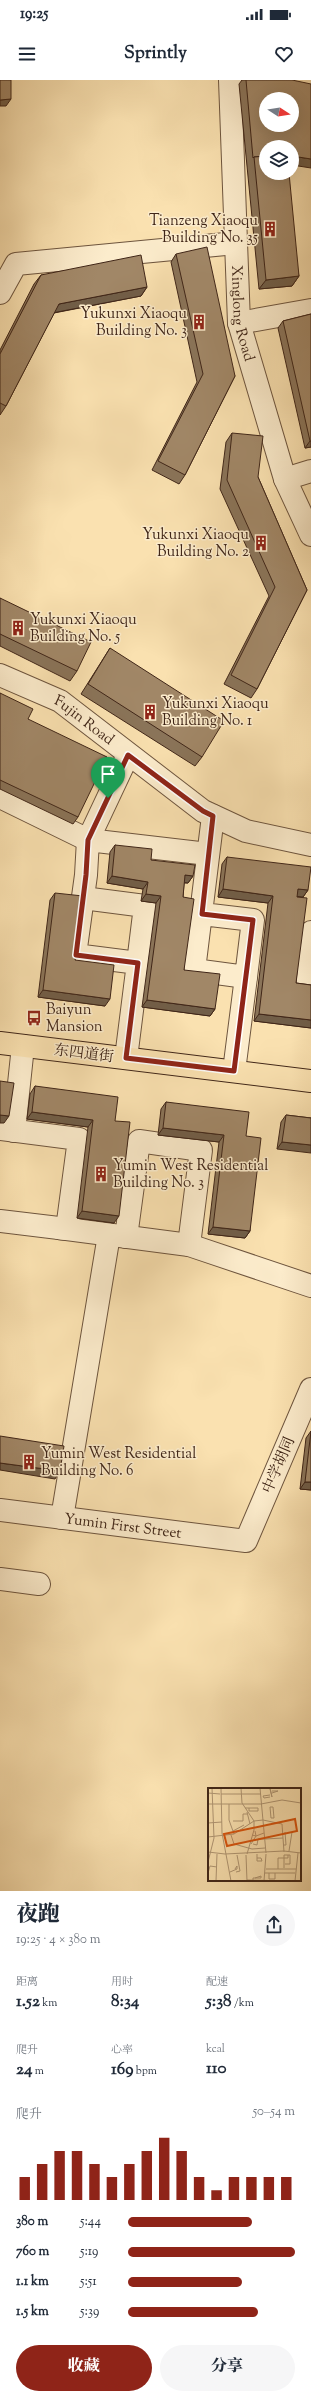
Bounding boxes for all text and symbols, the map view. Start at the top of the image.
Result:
text: 19:25 [20,4,48,25]
text: Sprintly [124,41,187,67]
icon: menu [16,43,38,65]
icon: heart [273,43,295,65]
north arrow [259,92,299,132]
map controls [259,92,299,180]
button: layers [259,140,299,180]
place label: Tianzeng Xiaoqu Building No. 35 [149,211,258,249]
building icon: Tianzeng Xiaoqu Building No. 35 [261,220,279,238]
street label: Xinglong Road [225,265,259,365]
place label: Yukunxi Xiaoqu Building No. 3 [80,304,187,342]
building icon: Yukunxi Xiaoqu Building No. 3 [190,313,208,331]
place label: Yukunxi Xiaoqu Building No. 2 [142,525,249,563]
building icon: Yukunxi Xiaoqu Building No. 2 [252,534,270,552]
place label: Yukunxi Xiaoqu Building No. 5 [30,610,137,648]
building icon: Yukunxi Xiaoqu Building No. 5 [9,619,27,637]
street label: Fujin Road [51,691,118,751]
place label: Yukunxi Xiaoqu Building No. 1 [162,694,269,732]
building icon: Yukunxi Xiaoqu Building No. 1 [141,703,159,721]
pin [91,757,125,798]
icon: arrive [97,763,119,785]
place label: Baiyun Mansion [46,1000,103,1038]
bus stop icon: Baiyun Mansion [25,1009,43,1027]
street label: 东四道街 [53,1040,115,1069]
place label: Yumin West Residential Building No. 3 [113,1156,268,1194]
building icon: Yumin West Residential Building No. 3 [92,1165,110,1183]
street label: 中学胡同 [258,1434,301,1497]
place label: Yumin West Residential Building No. 6 [41,1444,196,1482]
building icon: Yumin West Residential Building No. 6 [20,1453,38,1471]
street label: Yumin First Street [63,1509,183,1545]
inset map [208,1788,301,1881]
text: 夜跑 [16,1900,60,1932]
button: share [253,1904,295,1946]
text: 19:25 · 4 × 380 m [16,1931,100,1949]
text: 距离 [16,1974,38,1990]
text: 用时 [111,1974,133,1990]
text: 配速 [206,1974,228,1990]
text: 1.52 [16,1990,40,2014]
text: 8:34 [111,1990,139,2014]
text: 5:38 [206,1990,232,2014]
text: km [40,1995,57,2011]
text: /km [232,1995,254,2011]
text: kcal [206,2041,225,2057]
text: 爬升 [16,2042,38,2058]
text: 心率 [111,2042,133,2058]
text: 110 [206,2057,226,2081]
text: 24 [16,2058,33,2082]
text: 169 [111,2058,134,2082]
text: m [33,2063,44,2079]
text: bpm [134,2063,157,2079]
text: 50–54 m [253,2103,295,2121]
text: 爬升 [16,2106,42,2124]
text: 380 m [16,2213,48,2231]
text: 5:44 [80,2213,101,2231]
text: 760 m [16,2243,49,2261]
text: 5:19 [80,2243,98,2261]
text: 1.1 km [16,2273,49,2291]
text: 5:51 [80,2273,97,2291]
text: 1.5 km [16,2303,49,2321]
text: 5:39 [80,2303,99,2321]
button: 收藏 [16,2345,152,2391]
button: 分享 [160,2345,295,2391]

